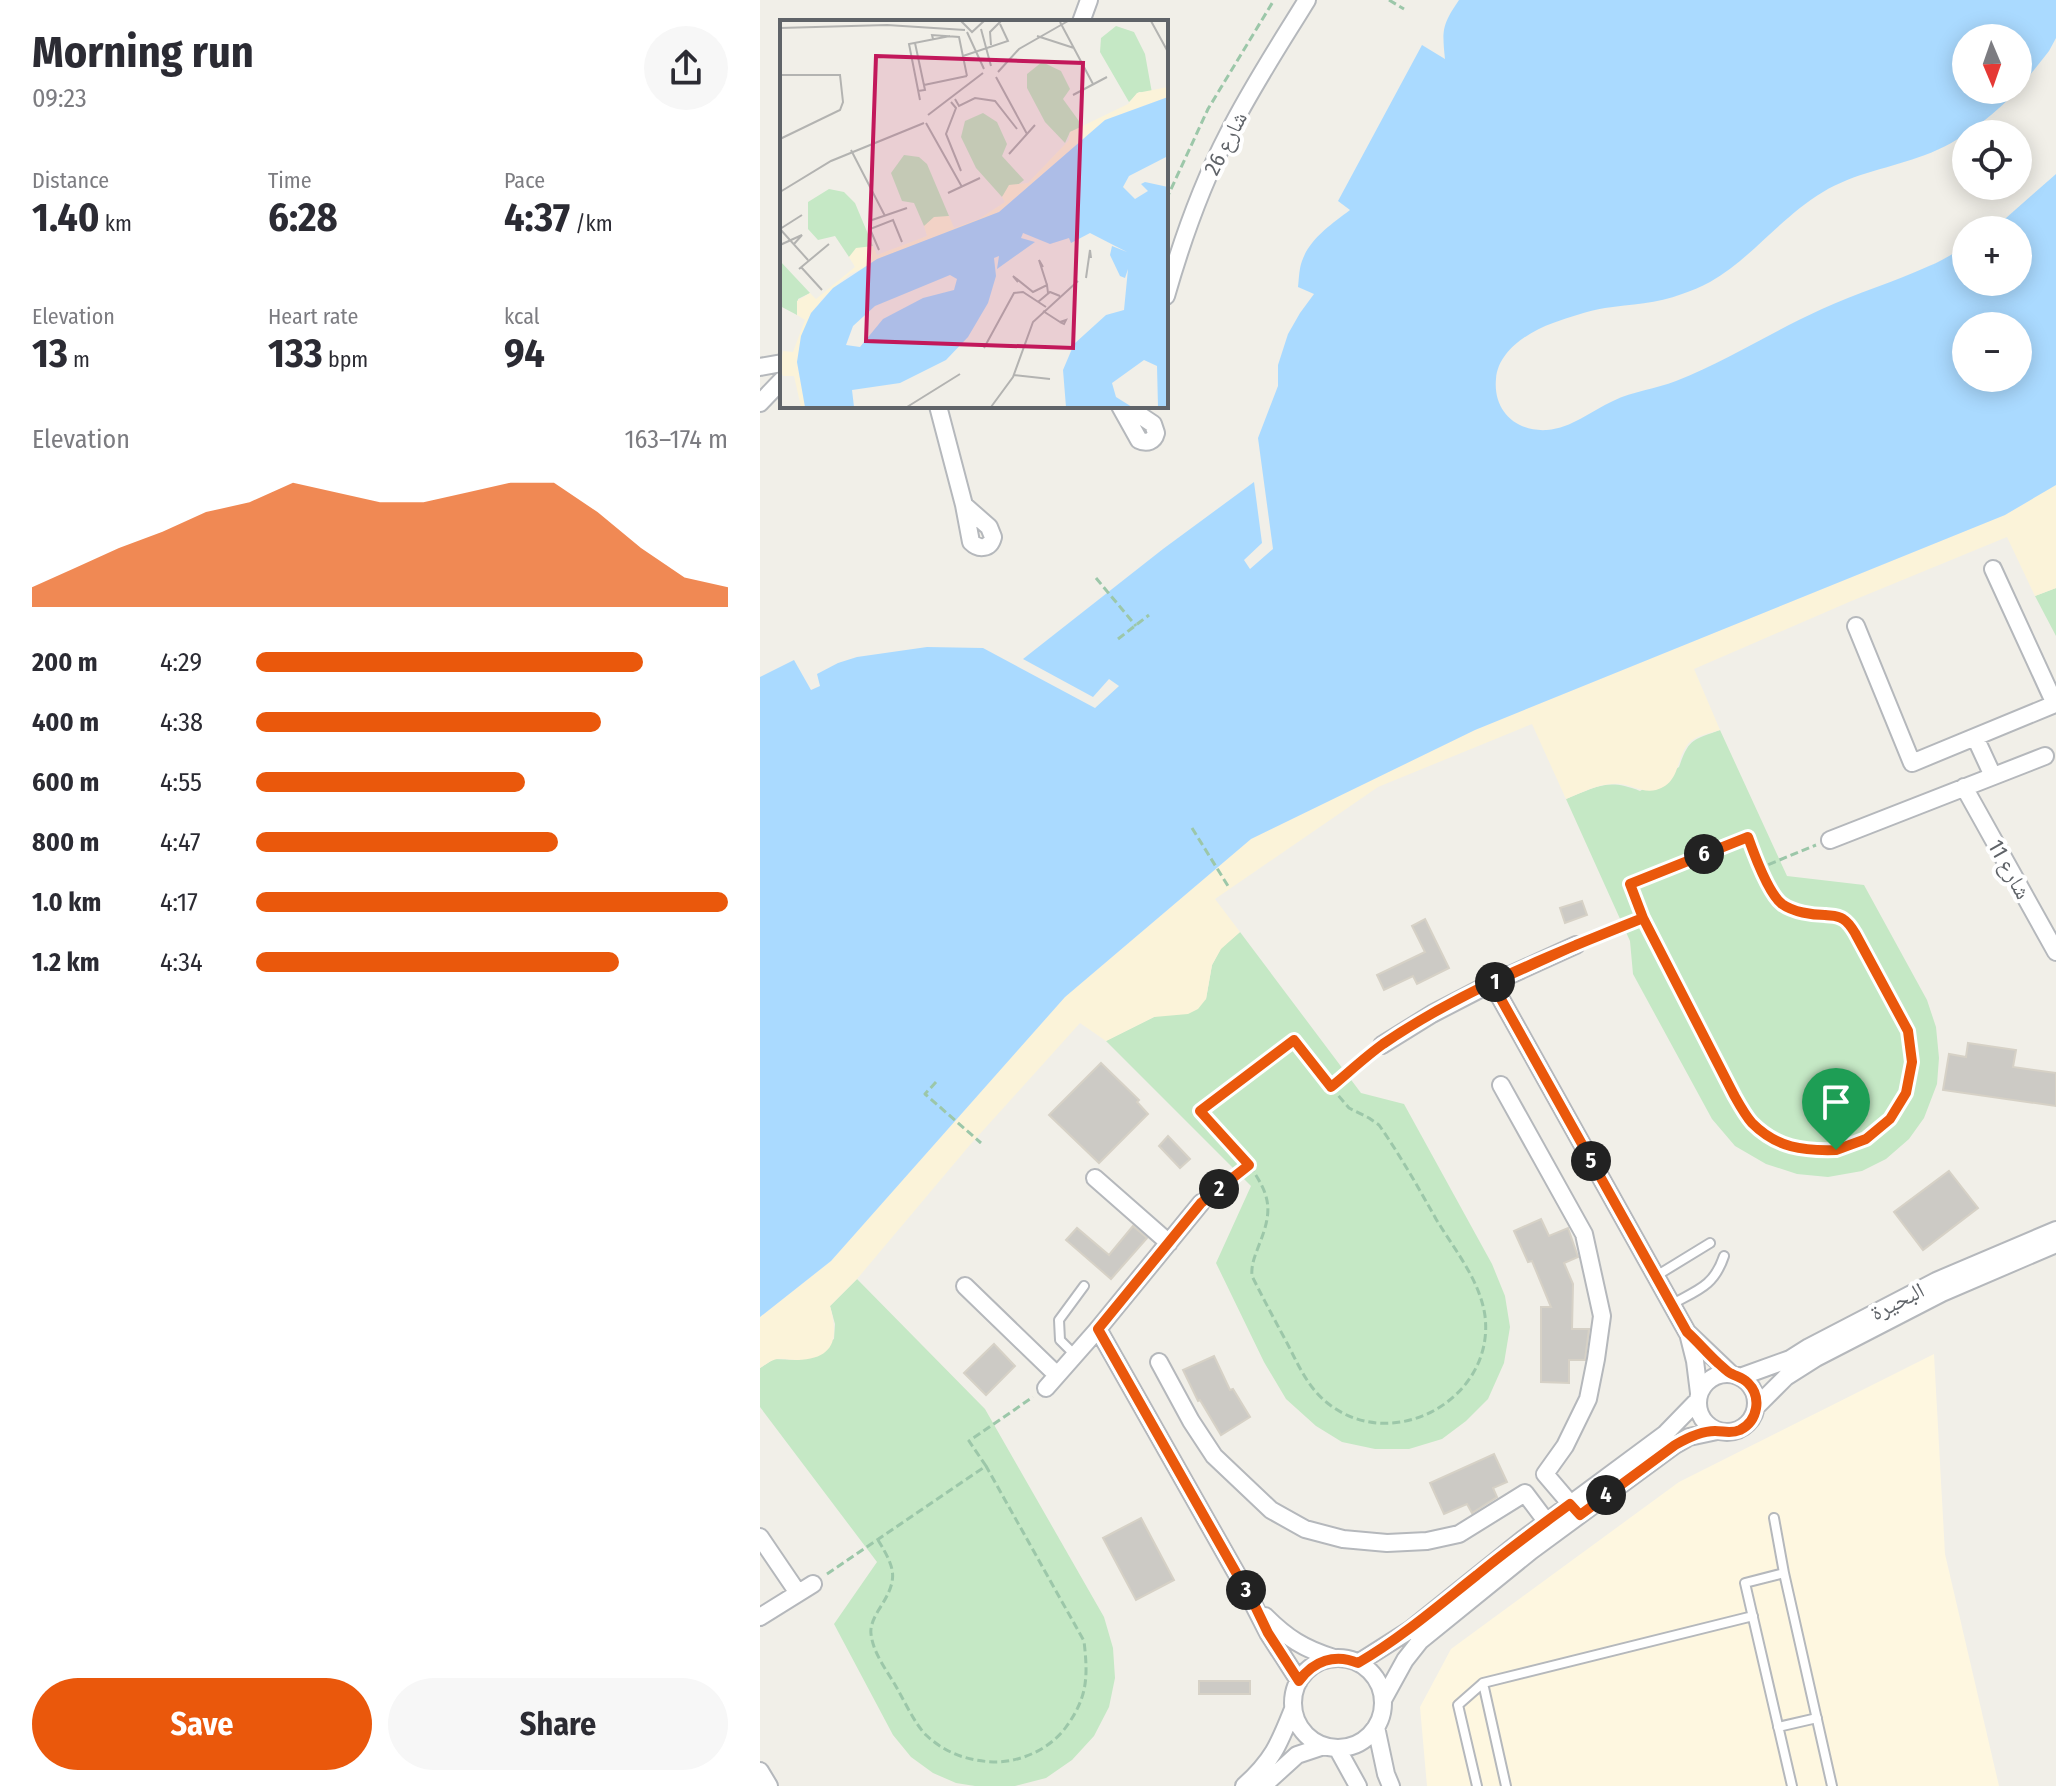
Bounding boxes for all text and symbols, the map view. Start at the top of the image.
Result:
inset map [780,20,1168,408]
north arrow [1952,24,2032,104]
map controls [1952,24,2032,392]
text: Morning run [32,26,254,79]
button: share [644,26,728,110]
text: 09:23 [32,83,87,114]
street label: شارع 26 [1198,107,1253,179]
button: locate [1952,120,2032,200]
text: Distance [32,167,109,194]
text: Time [268,167,312,194]
text: Pace [504,167,545,194]
text: 1.40 [32,194,100,242]
text: 6:28 [268,194,338,242]
text: 4:37 [504,194,570,242]
text: km [100,210,132,237]
text: /km [570,210,613,237]
button: + [1952,216,2032,296]
text: Elevation [32,303,115,330]
text: Heart rate [268,303,358,330]
text: kcal [504,303,540,330]
button: − [1952,312,2032,392]
text: 13 [32,330,68,378]
text: 133 [268,330,323,378]
text: 94 [504,330,545,378]
text: m [68,346,90,373]
text: bpm [323,346,368,373]
text: Elevation [32,424,130,455]
text: 163–174 m [624,424,728,455]
text: 200 m [32,647,98,678]
text: 4:29 [160,647,202,678]
text: 400 m [32,707,99,738]
text: 4:38 [160,707,203,738]
text: 600 m [32,767,99,798]
text: 4:55 [160,767,202,798]
text: 800 m [32,827,99,858]
text: 4:47 [160,827,201,858]
pin: 6 [1684,834,1724,874]
street label: شارع 11 [1982,835,2037,904]
text: 6 [1698,840,1710,867]
text: 1.0 km [32,887,101,918]
text: 4:17 [160,887,198,918]
text: 1.2 km [32,947,99,978]
text: 4:34 [160,947,203,978]
pin: 1 [1475,962,1515,1002]
text: 1 [1490,968,1500,995]
pin [1802,1068,1870,1150]
icon: arrive [1814,1080,1858,1124]
pin: 5 [1571,1141,1611,1181]
text: 5 [1586,1147,1596,1174]
pin: 2 [1199,1169,1239,1209]
text: 2 [1214,1175,1224,1202]
street label: البحيرة [1866,1277,1929,1326]
pin: 4 [1586,1475,1626,1515]
text: 4 [1600,1481,1612,1508]
pin: 3 [1226,1570,1266,1610]
text: 3 [1241,1576,1251,1603]
button: Save [32,1678,372,1770]
button: Share [388,1678,728,1770]

